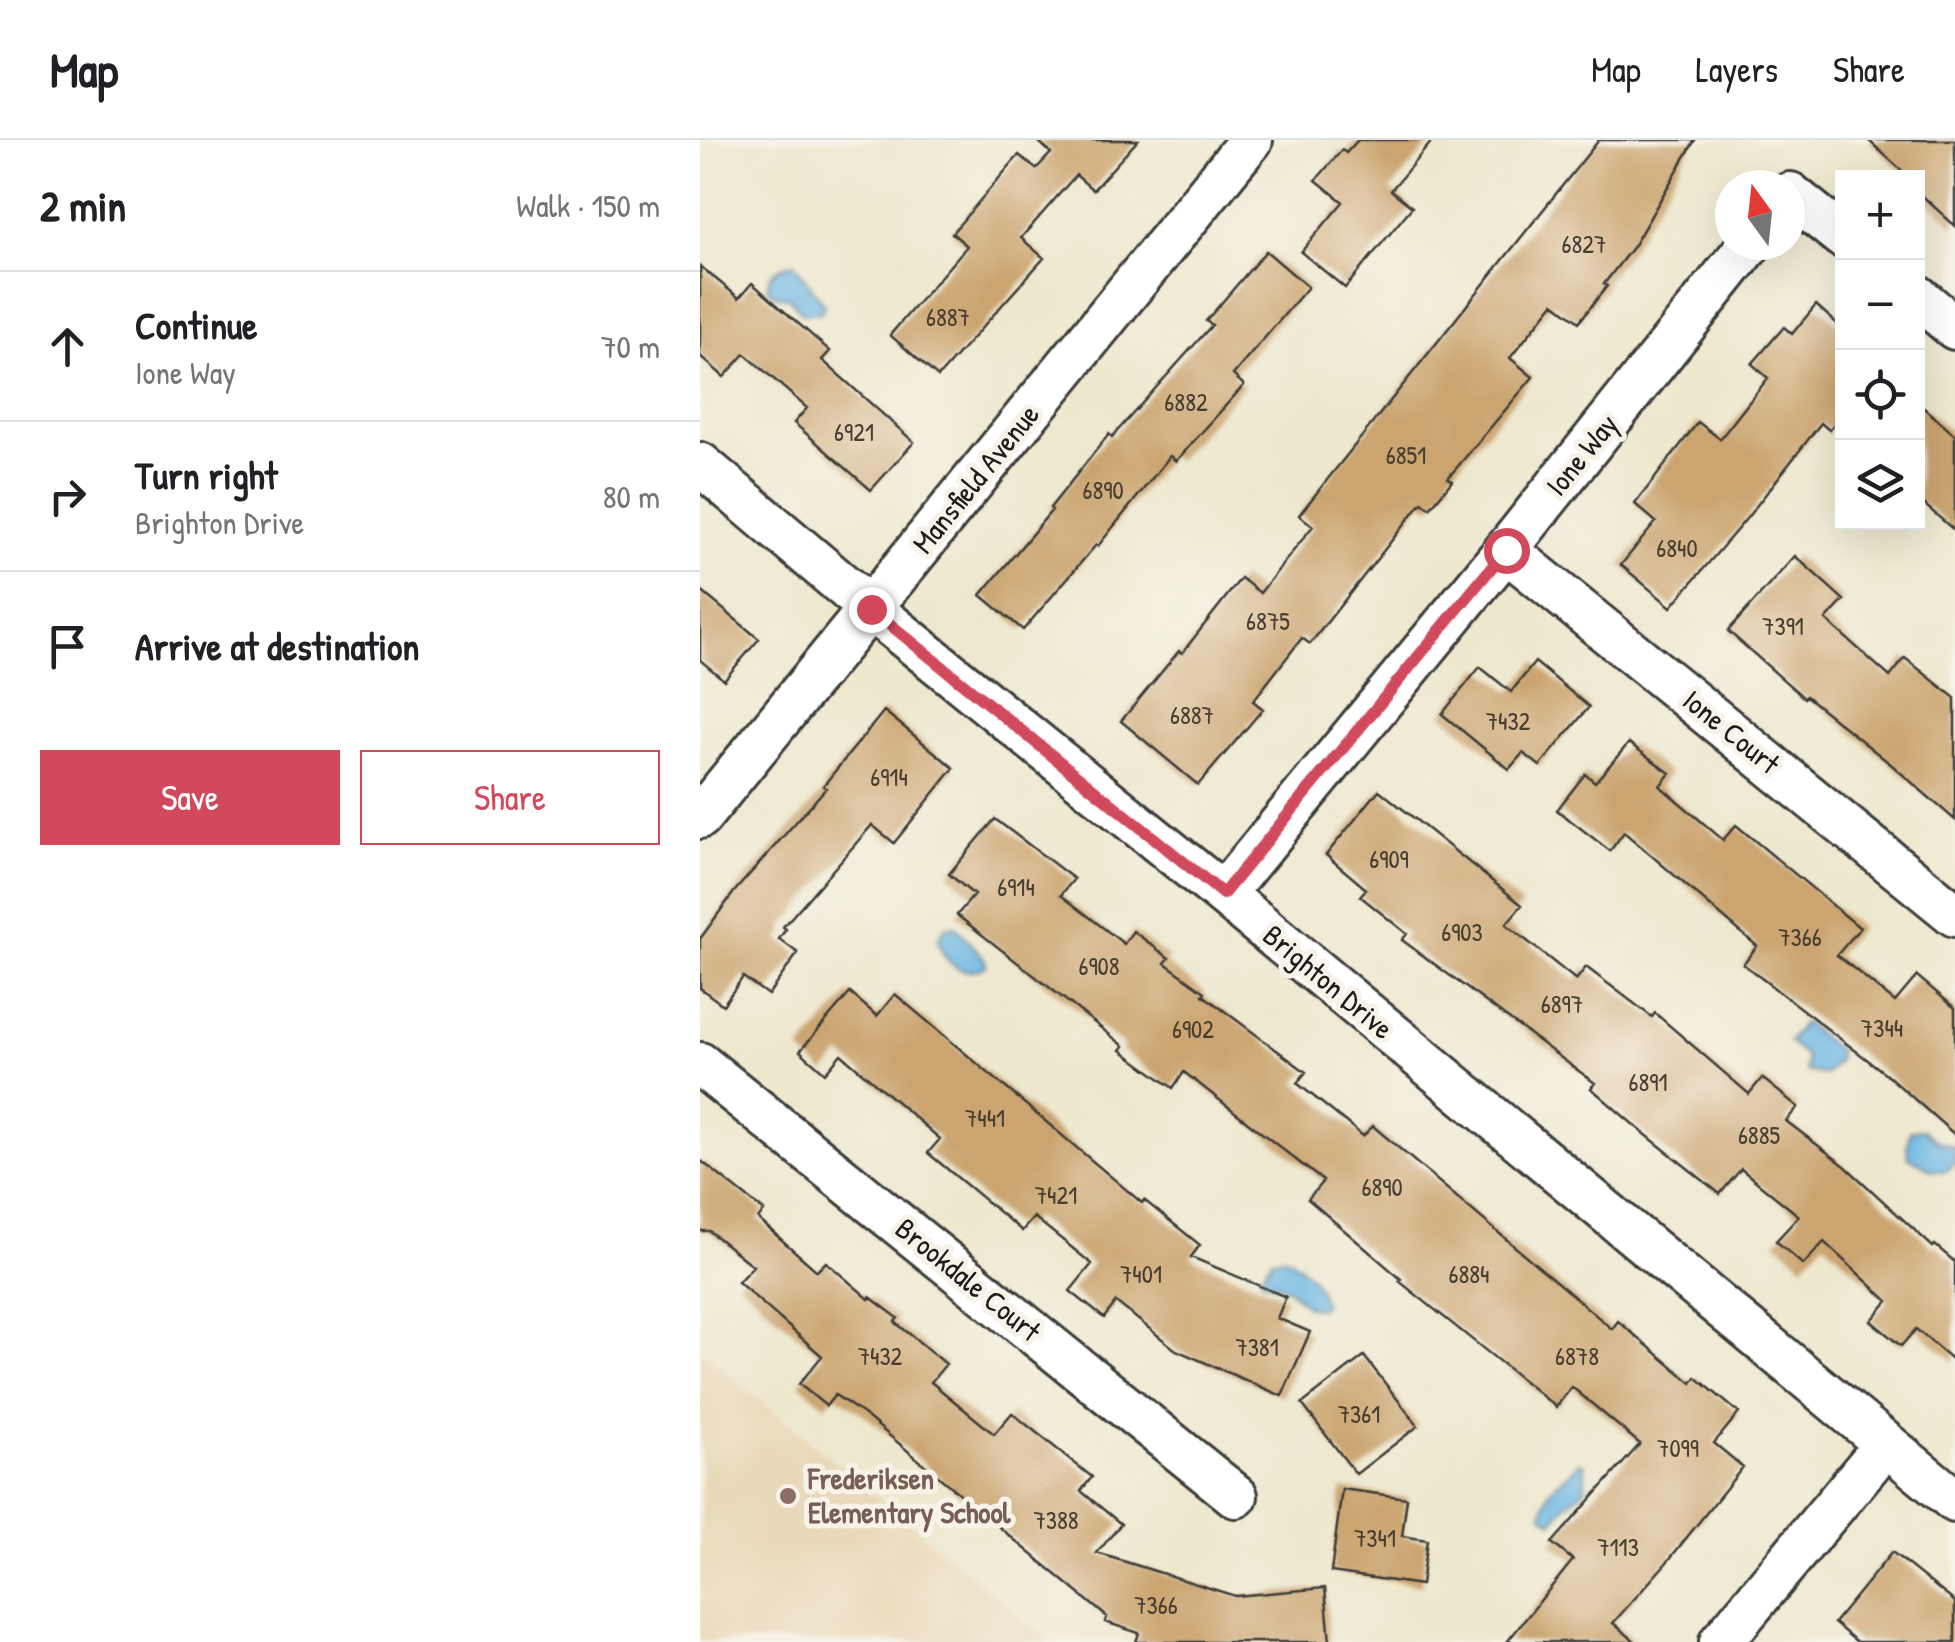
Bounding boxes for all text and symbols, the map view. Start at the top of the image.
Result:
text: Map [50,37,118,102]
text: Map [1591,46,1641,93]
text: Layers [1696,46,1778,93]
text: Share [1833,46,1905,93]
north arrow [1715,170,1805,260]
map controls [1835,170,1925,530]
button: + [1835,170,1925,260]
text: 2 min [40,177,126,234]
text: Walk · 150 m [516,184,660,227]
house number: 6827 [1562,227,1606,261]
button: − [1835,260,1925,350]
text: Continue [135,299,257,351]
house number: 6887 [926,300,970,334]
icon: ahead [40,319,95,374]
text: 70 m [601,325,660,368]
button: locate [1835,350,1925,440]
text: Ione Way [135,351,236,394]
house number: 6882 [1164,385,1208,419]
street label: Mansfield Avenue [903,395,1048,561]
street label: Ione Way [1536,405,1626,504]
house number: 6921 [834,415,874,449]
house number: 6851 [1386,438,1426,472]
button: layers [1835,440,1925,530]
text: Turn right [135,449,278,501]
icon: right [40,469,95,524]
house number: 6890 [1082,473,1124,507]
text: 80 m [603,475,660,518]
text: Brighton Drive [135,501,304,544]
route start [1484,528,1530,574]
house number: 6840 [1656,531,1698,565]
route end [849,587,895,633]
house number: 6875 [1246,604,1290,638]
house number: 7391 [1762,609,1804,643]
icon: arrive [40,619,95,674]
text: Arrive at destination [135,620,419,672]
street label: Ione Court [1675,680,1789,783]
house number: 6887 [1170,698,1214,732]
house number: 7432 [1486,704,1531,738]
button: Save [40,750,340,845]
button: Share [360,750,660,845]
house number: 6914 [870,760,908,794]
house number: 6909 [1369,842,1409,876]
house number: 6914 [997,870,1035,904]
street label: Brighton Drive [1255,915,1402,1048]
house number: 6903 [1441,915,1483,949]
house number: 7366 [1778,920,1822,954]
house number: 6908 [1078,949,1120,983]
house number: 6897 [1541,987,1583,1021]
house number: 7344 [1861,1011,1903,1045]
house number: 6902 [1172,1012,1214,1046]
house number: 6891 [1628,1065,1668,1099]
house number: 7441 [965,1101,1005,1135]
house number: 6885 [1738,1118,1781,1152]
house number: 6890 [1361,1170,1403,1204]
house number: 7421 [1035,1178,1077,1212]
street label: Brookdale Court [888,1208,1050,1351]
house number: 7401 [1120,1257,1162,1291]
house number: 6884 [1448,1257,1490,1291]
house number: 7381 [1235,1330,1279,1364]
house number: 7432 [858,1339,903,1373]
house number: 6878 [1555,1339,1599,1373]
house number: 7361 [1338,1397,1380,1431]
house number: 7099 [1657,1431,1699,1465]
place label: Frederiksen Elementary School [807,1458,1011,1533]
marker: Frederiksen Elementary School [777,1485,799,1507]
house number: 7388 [1033,1503,1079,1537]
house number: 7341 [1354,1521,1396,1555]
house number: 7113 [1597,1530,1639,1564]
house number: 7366 [1134,1588,1178,1622]

